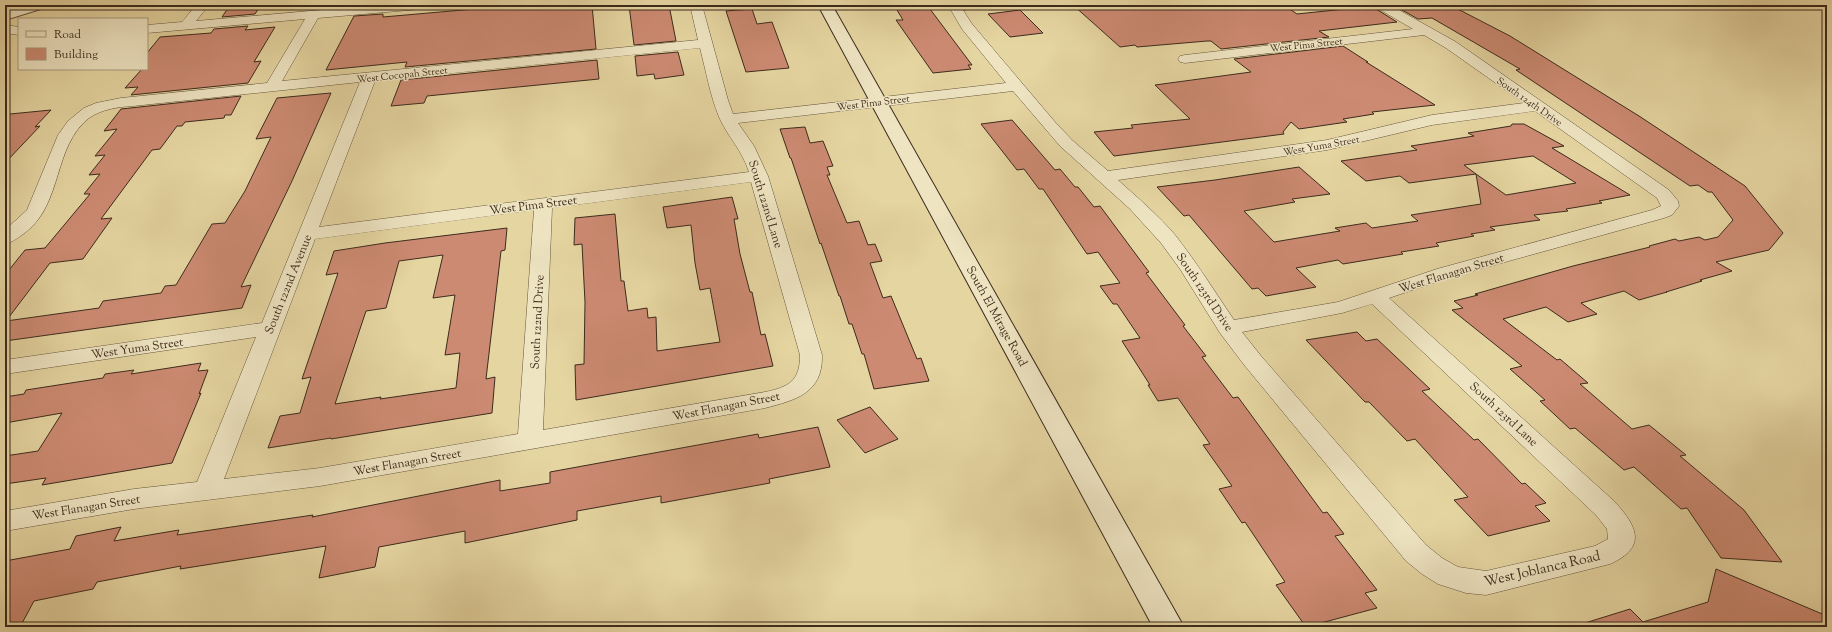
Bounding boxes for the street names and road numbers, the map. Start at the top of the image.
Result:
street label: West Pima Street [1269,34,1344,57]
street label: West Cocopah Street [356,63,449,88]
street label: South 124th Drive [1493,74,1565,131]
street label: West Pima Street [836,91,911,115]
street label: West Yuma Street [1282,132,1361,161]
street label: South 122nd Lane [743,158,787,251]
street label: West Pima Street [488,192,578,220]
street label: South 122nd Avenue [261,231,317,337]
street label: West Flanagan Street [1396,249,1506,299]
street label: South 123rd Drive [1171,250,1237,336]
street label: South El Mirage Road [961,263,1031,370]
street label: South 122nd Drive [527,274,549,370]
street label: West Yuma Street [90,334,184,364]
street label: South 123rd Lane [1465,378,1542,452]
street label: West Flanagan Street [671,388,781,426]
street label: West Flanagan Street [352,445,462,481]
street label: West Flanagan Street [31,491,141,525]
street label: West Joblanca Road [1482,547,1603,593]

